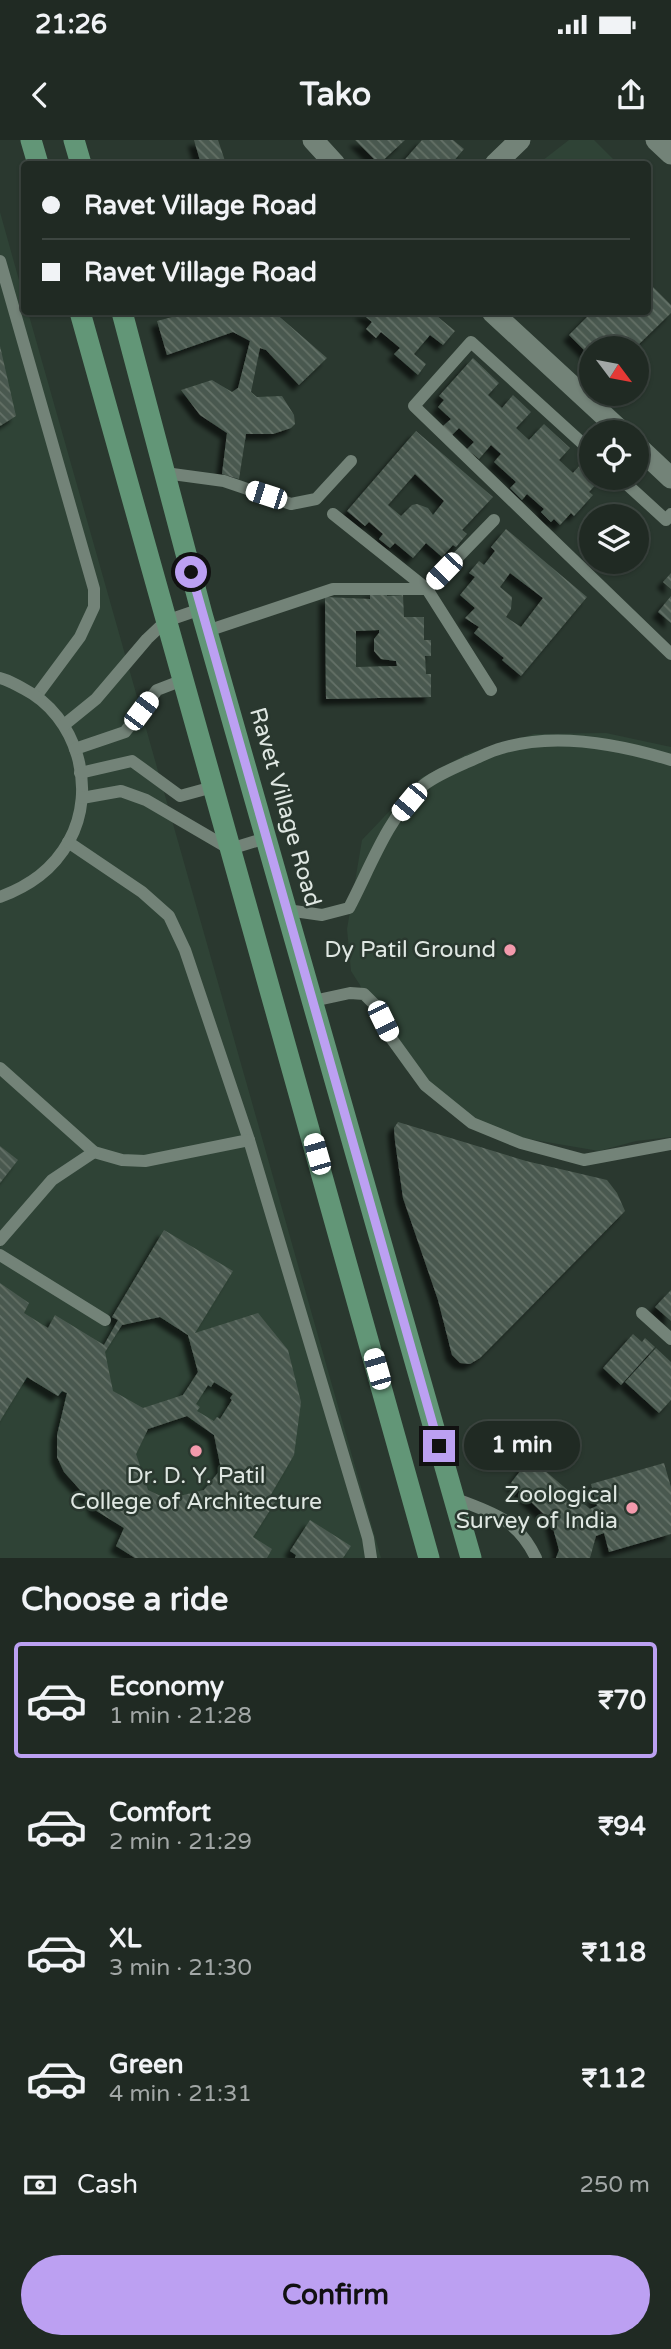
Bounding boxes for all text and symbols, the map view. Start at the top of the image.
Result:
text: 21:26 [35,9,107,40]
icon: back [21,76,59,114]
text: Tako [300,76,371,114]
icon: share [612,76,650,114]
text: Ravet Village Road [84,190,317,221]
text: Ravet Village Road [84,257,317,288]
north arrow [579,336,649,406]
map controls [579,336,649,574]
button: locate [579,420,649,490]
car [243,479,290,511]
button: layers [579,504,649,574]
car [422,549,467,593]
route start [175,556,207,588]
car [120,688,163,734]
street label: Ravet Village Road [243,704,327,910]
car [388,779,431,825]
place label: Dy Patil Ground [324,936,496,964]
marker: Dy Patil Ground [502,942,518,958]
car [365,998,402,1044]
car [302,1131,333,1177]
car [362,1346,393,1392]
callout: 1 min [464,1422,579,1470]
route end [423,1430,455,1462]
text: 1 min [491,1431,553,1459]
marker: Dr. D. Y. Patil College of Architecture [188,1443,204,1459]
place label: Dr. D. Y. Patil College of Architecture [70,1462,322,1516]
place label: Zoological Survey of India [456,1481,618,1535]
marker: Zoological Survey of India [624,1500,640,1516]
text: Choose a ride [21,1581,228,1619]
icon: car [25,1669,88,1732]
text: Economy [109,1671,224,1702]
text: ₹70 [598,1685,646,1716]
text: 1 min · 21:28 [109,1702,252,1730]
icon: car [25,1795,88,1858]
text: Comfort [109,1797,211,1828]
text: ₹94 [598,1811,646,1842]
text: 2 min · 21:29 [109,1828,252,1856]
icon: car [25,1921,88,1984]
text: XL [109,1923,141,1954]
text: ₹118 [582,1937,646,1968]
text: 3 min · 21:30 [109,1954,252,1982]
icon: car [25,2047,88,2110]
text: Green [109,2049,184,2080]
text: ₹112 [582,2063,646,2094]
text: 4 min · 21:31 [109,2080,252,2108]
icon: cash [21,2166,59,2204]
text: Cash [77,2169,138,2200]
text: 250 m [580,2171,650,2199]
button: Confirm [21,2255,650,2335]

